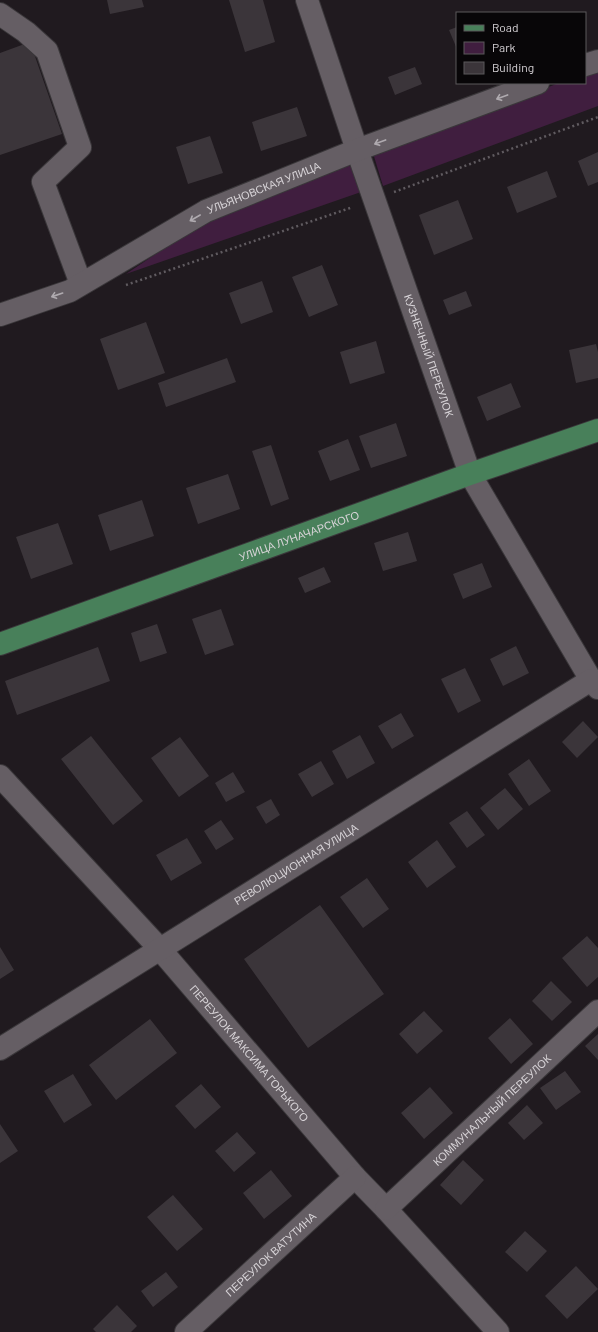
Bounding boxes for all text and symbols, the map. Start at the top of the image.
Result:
legend [456,12,586,84]
text: Road [492,20,519,34]
text: Park [492,40,516,54]
text: Building [492,60,534,74]
one-way arrow [496,93,508,101]
one-way arrow [373,139,386,146]
street label: УЛЬЯНОВСКАЯ УЛИЦА [205,158,323,216]
one-way arrow [189,214,201,222]
one-way arrow [52,292,64,300]
street label: КУЗНЕЧНЫЙ ПЕРЕУЛОК [402,292,457,419]
street label: УЛИЦА ЛУНАЧАРСКОГО [237,508,361,563]
street label: РЕВОЛЮЦИОННАЯ УЛИЦА [231,820,361,907]
street label: ПЕРЕУЛОК МАКСИМА ГОРЬКОГО [188,982,312,1124]
street label: КОММУНАЛЬНЫЙ ПЕРЕУЛОК [430,1051,554,1168]
street label: ПЕРЕУЛОК ВАТУТИНА [222,1209,319,1299]

